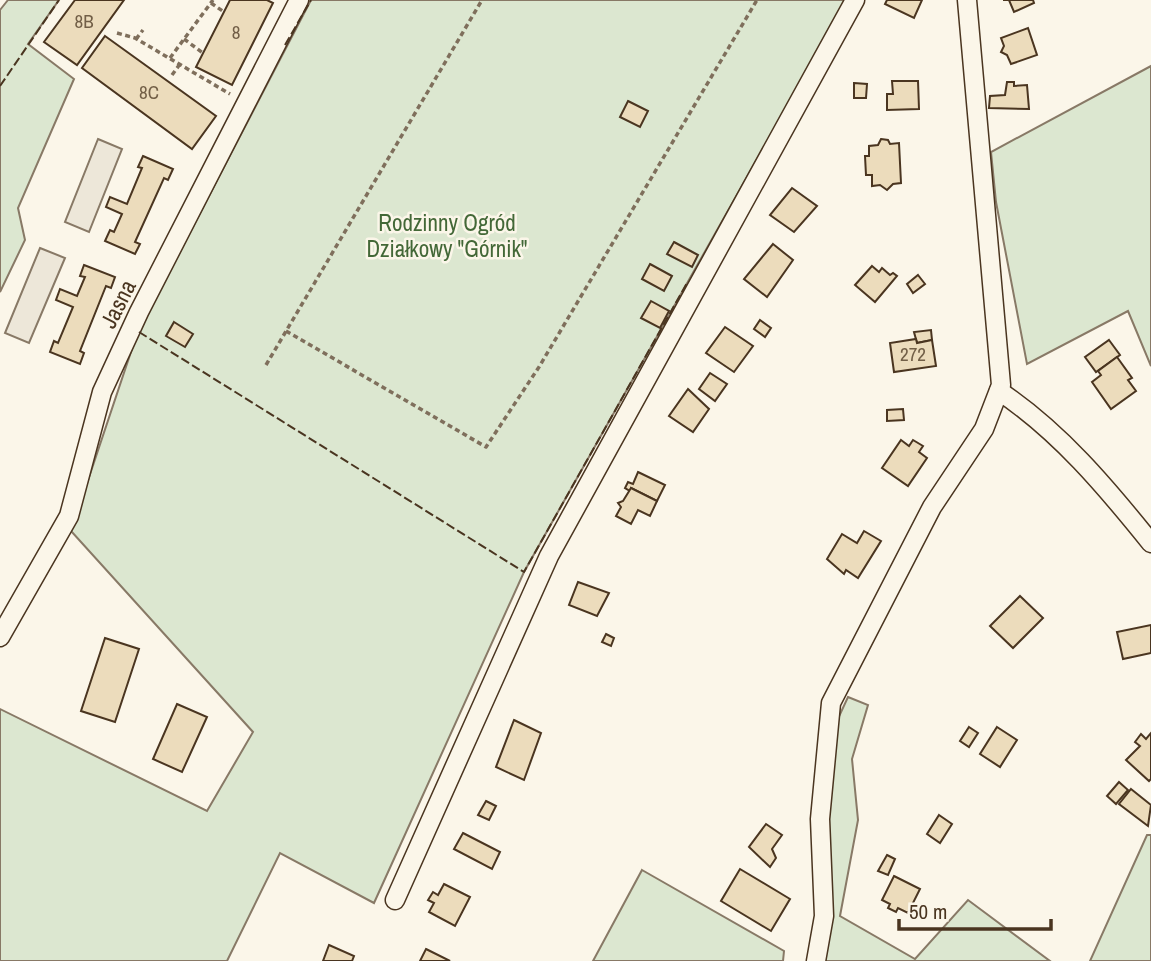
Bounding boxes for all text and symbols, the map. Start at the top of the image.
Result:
house number: 8B [74,8,94,34]
house number: 8 [232,19,240,45]
house number: 8C [139,79,159,105]
park label: Rodzinny Ogród Działkowy "Górnik" [366,207,528,264]
street label: Jasna [92,274,143,333]
house number: 272 [900,341,926,367]
scale bar [899,888,1051,932]
text: 50 m [909,897,947,926]

